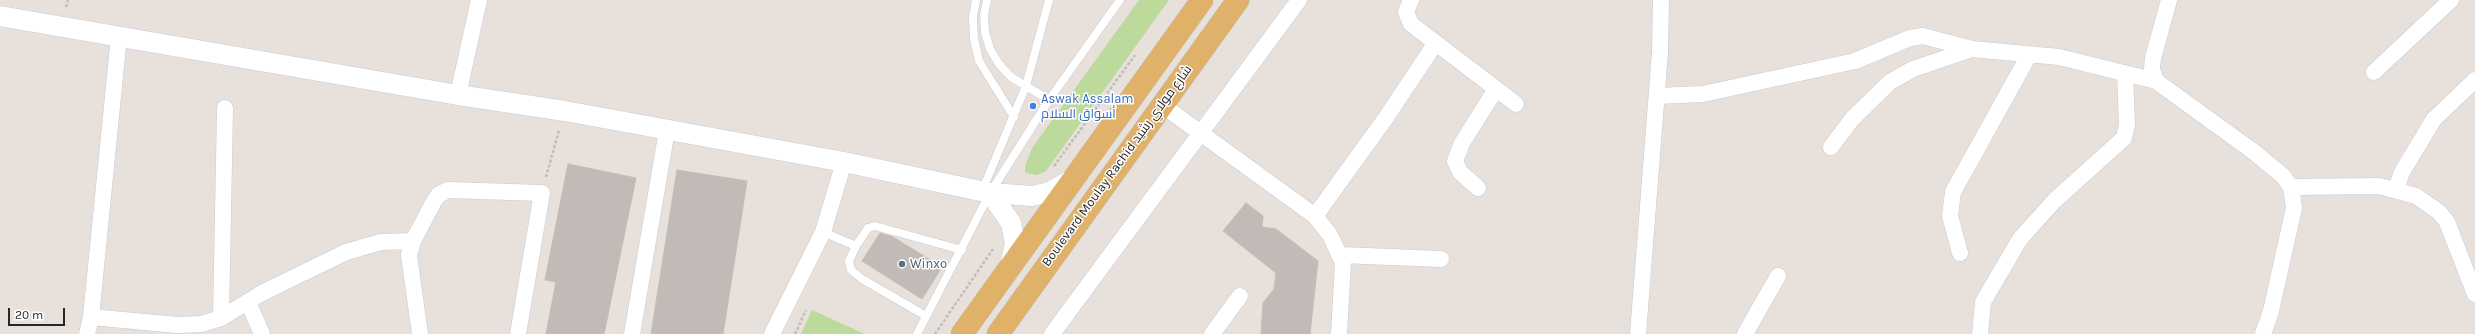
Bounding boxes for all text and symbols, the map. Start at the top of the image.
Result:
street label: Boulevard Moulay Rachid شارع مولاي رشيد [1039,62,1195,270]
place label: Aswak Assalam أسواق السلام [1041,91,1134,122]
marker: Aswak Assalam أسواق السلام [1028,101,1038,111]
place label: Winxo [910,256,947,272]
marker: Winxo [897,259,907,269]
scale bar [10,300,67,326]
text: 20 m [15,308,43,322]

